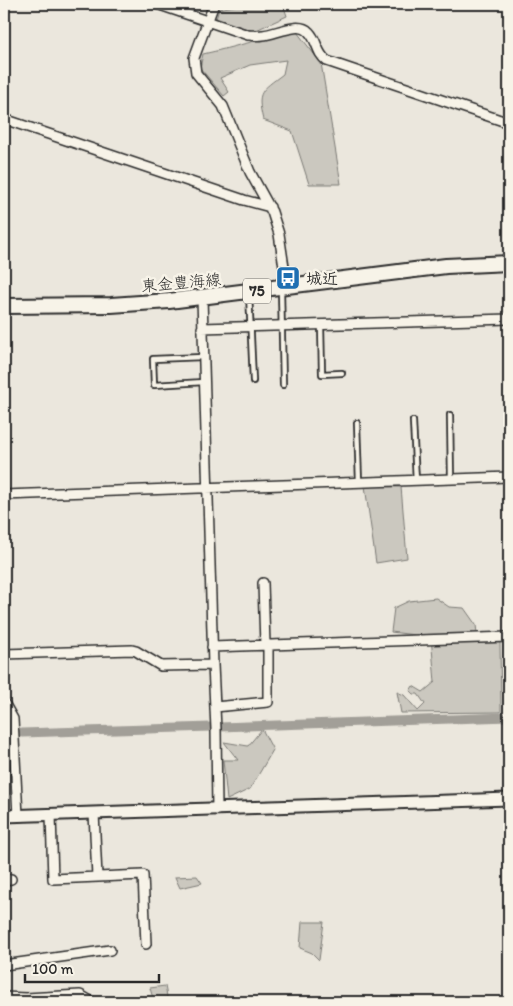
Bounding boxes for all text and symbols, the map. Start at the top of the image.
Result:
bus stop icon: 城近 [275,265,301,291]
place label: 城近 [306,269,338,288]
street label: 東金豊海線 [140,270,222,295]
road number: 75 [243,278,271,304]
scale bar [25,951,159,983]
text: 100 m [32,960,74,978]

